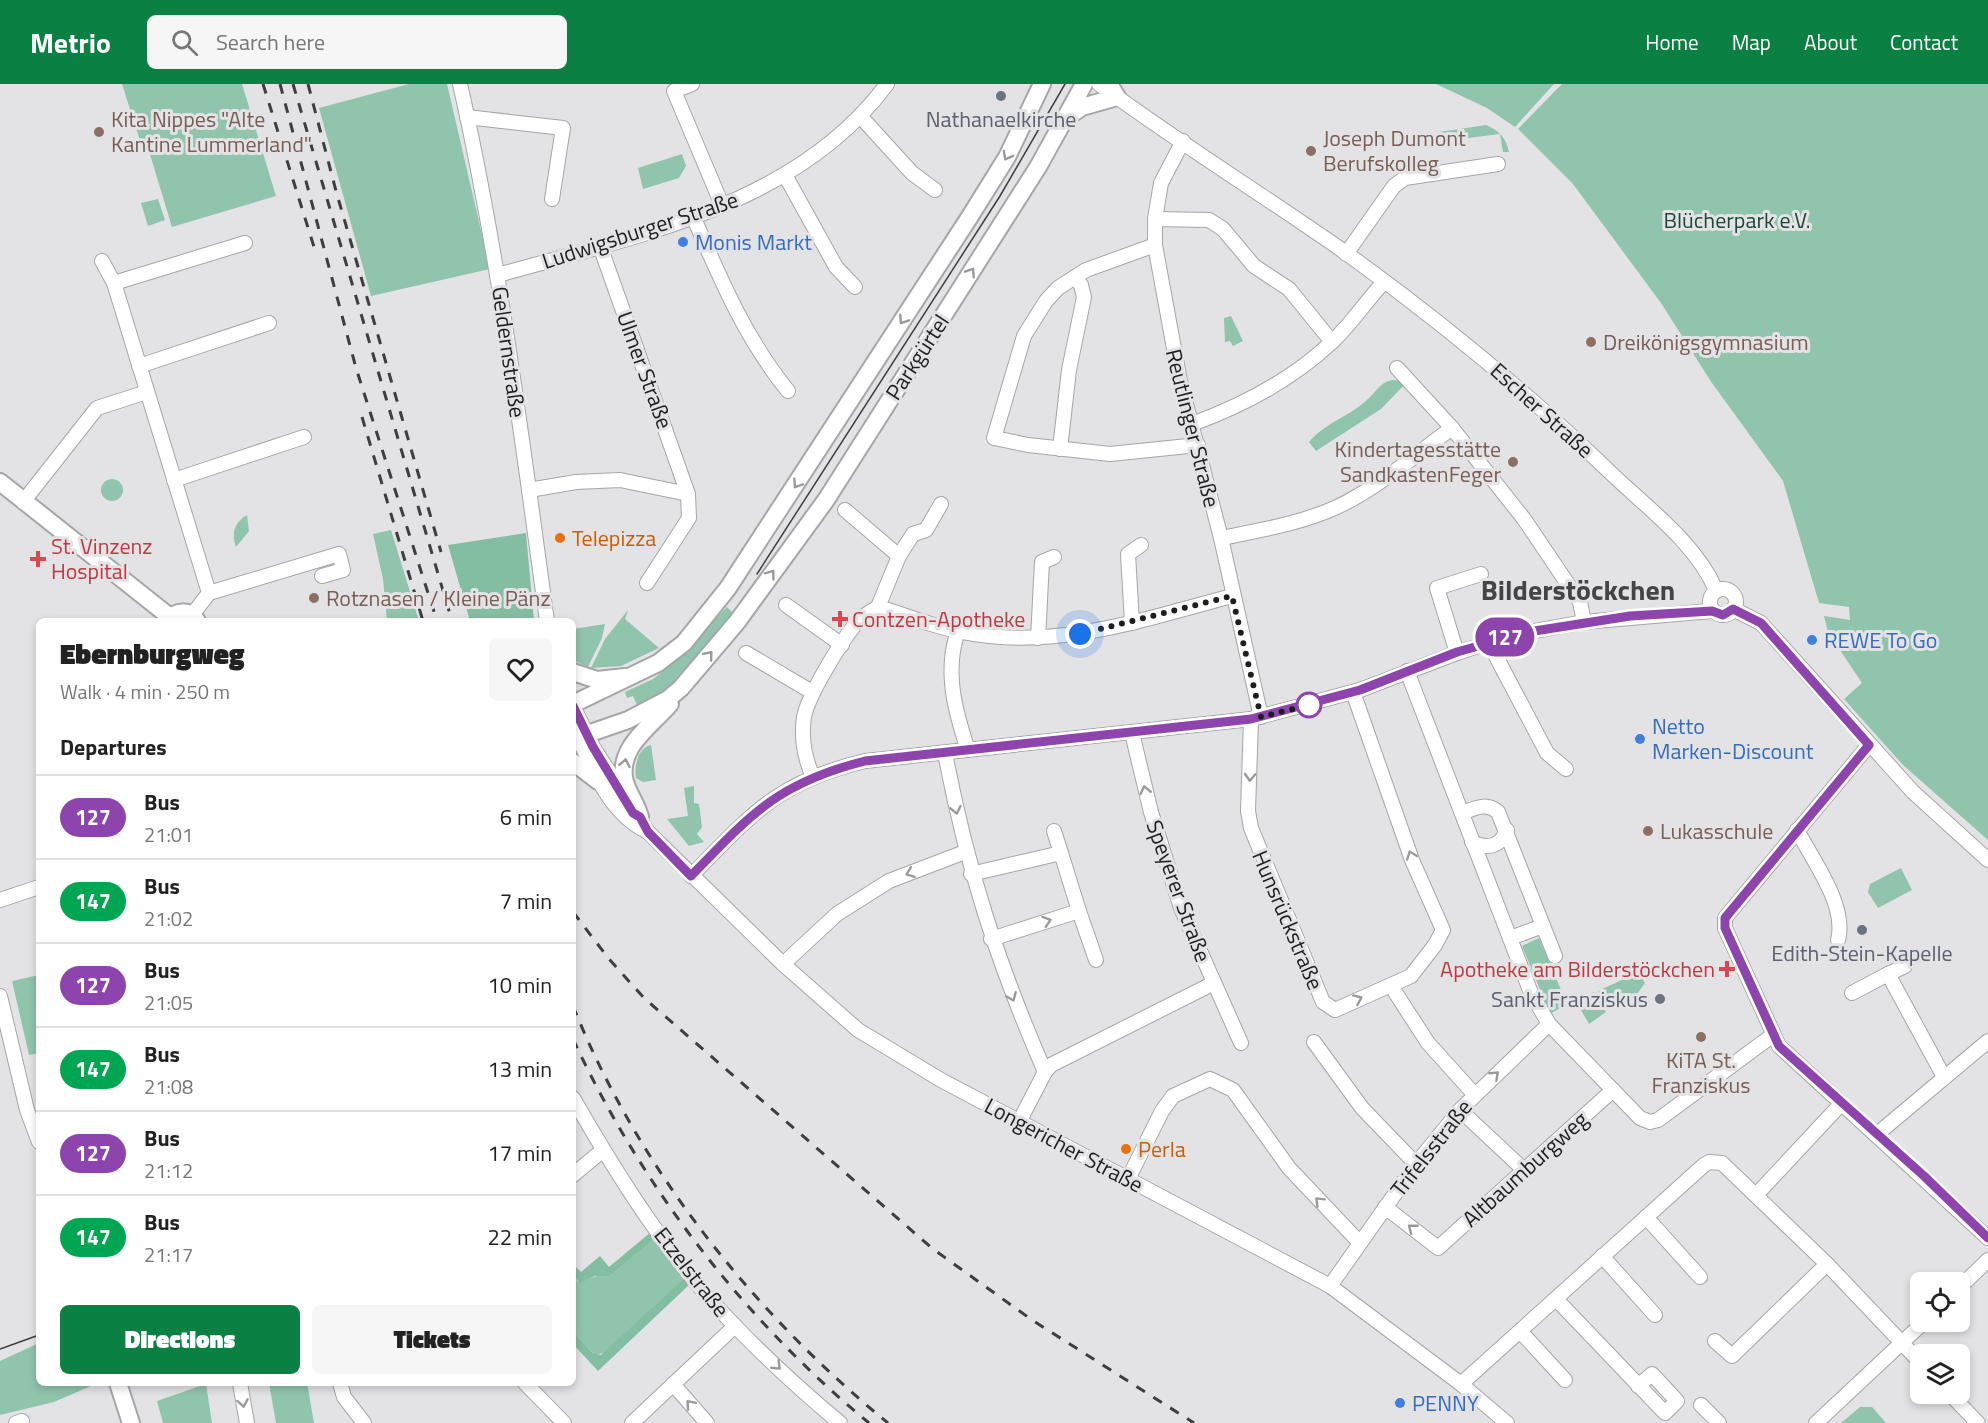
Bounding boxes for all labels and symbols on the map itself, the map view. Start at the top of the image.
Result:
marker: Nathanaelkirche [994,89,1008,103]
place label: Kita Nippes "Alte Kantine Lummerland" [111,102,312,161]
place label: Nathanaelkirche [926,102,1076,136]
place label: Joseph Dumont Berufskolleg [1323,121,1466,180]
marker: Kita Nippes "Alte Kantine Lummerland" [92,125,106,139]
marker: Joseph Dumont Berufskolleg [1304,144,1318,158]
one-way arrow [1003,149,1014,160]
street label: Ludwigsburger Straße [538,182,742,278]
park label: Blücherpark e.V. [1663,203,1811,237]
place label: Monis Markt [695,225,812,259]
marker: Monis Markt [676,235,690,249]
one-way arrow [964,268,976,278]
street label: Geldernstraße [483,284,535,420]
street label: Ulmer Straße [608,306,682,434]
street label: Parkgürtel [876,307,958,407]
one-way arrow [898,314,910,324]
place label: Dreikönigsgymnasium [1603,325,1809,359]
marker: Dreikönigsgymnasium [1584,335,1598,349]
street label: Reutlinger Straße [1157,345,1229,511]
street label: Escher Straße [1483,354,1601,466]
place label: Kindertagesstätte SandkastenFeger [1335,432,1501,491]
marker: Kindertagesstätte SandkastenFeger [1506,455,1520,469]
one-way arrow [793,477,804,488]
place label: Telepizza [572,521,656,555]
place label: St. Vinzenz Hospital [51,529,152,588]
marker: Telepizza [553,531,567,545]
marker: St. Vinzenz Hospital [29,550,47,568]
district label: Bilderstöckchen [1481,568,1675,611]
one-way arrow [764,570,775,581]
place label: Rotznasen / Kleine Pänz [326,581,550,615]
marker: Rotznasen / Kleine Pänz [307,591,321,605]
place label: Contzen-Apotheke [852,602,1025,636]
marker: Contzen-Apotheke [833,612,847,626]
line badge: 127 [1470,618,1540,656]
your location [1065,619,1095,649]
place label: REWE To Go [1824,623,1937,657]
marker: REWE To Go [1805,633,1819,647]
one-way arrow [702,651,713,662]
unlabelled marker [1296,692,1322,718]
place label: Netto Marken-Discount [1652,709,1814,768]
marker: Netto Marken-Discount [1633,732,1647,746]
one-way arrow [618,758,631,768]
one-way arrow [1243,773,1256,782]
one-way arrow [1140,785,1153,795]
one-way arrow [949,805,962,815]
place label: Lukasschule [1660,814,1773,848]
street label: Speyerer Straße [1138,815,1220,967]
marker: Lukasschule [1641,824,1655,838]
street label: Hunsrückstraße [1243,845,1333,995]
one-way arrow [1406,851,1418,862]
one-way arrow [906,866,917,878]
one-way arrow [1041,916,1052,928]
marker: Edith-Stein-Kapelle [1855,923,1869,937]
place label: Edith-Stein-Kapelle [1771,936,1953,970]
place label: Apotheke am Bilderstöckchen [1440,952,1715,986]
marker: Apotheke am Bilderstöckchen [1720,962,1734,976]
place label: Sankt Franziskus [1491,982,1648,1016]
one-way arrow [1005,990,1017,1001]
marker: Sankt Franziskus [1653,992,1667,1006]
one-way arrow [1352,995,1363,1007]
marker: KiTA St. Franziskus [1694,1030,1708,1044]
place label: KiTA St. Franziskus [1651,1043,1751,1102]
one-way arrow [1488,1071,1498,1082]
street label: Longericher Straße [979,1089,1149,1201]
street label: Trifelsstraße [1382,1092,1480,1204]
street label: Altbaumburgweg [1454,1103,1596,1235]
place label: Perla [1138,1132,1186,1166]
marker: Perla [1119,1142,1133,1156]
one-way arrow [1316,1197,1327,1208]
street label: Etzelstraße [646,1220,738,1324]
one-way arrow [1407,1224,1418,1235]
one-way arrow [770,1359,781,1370]
place label: PENNY [1412,1386,1479,1420]
marker: PENNY [1393,1396,1407,1410]
one-way arrow [237,1398,249,1408]
one-way arrow [686,1400,697,1411]

